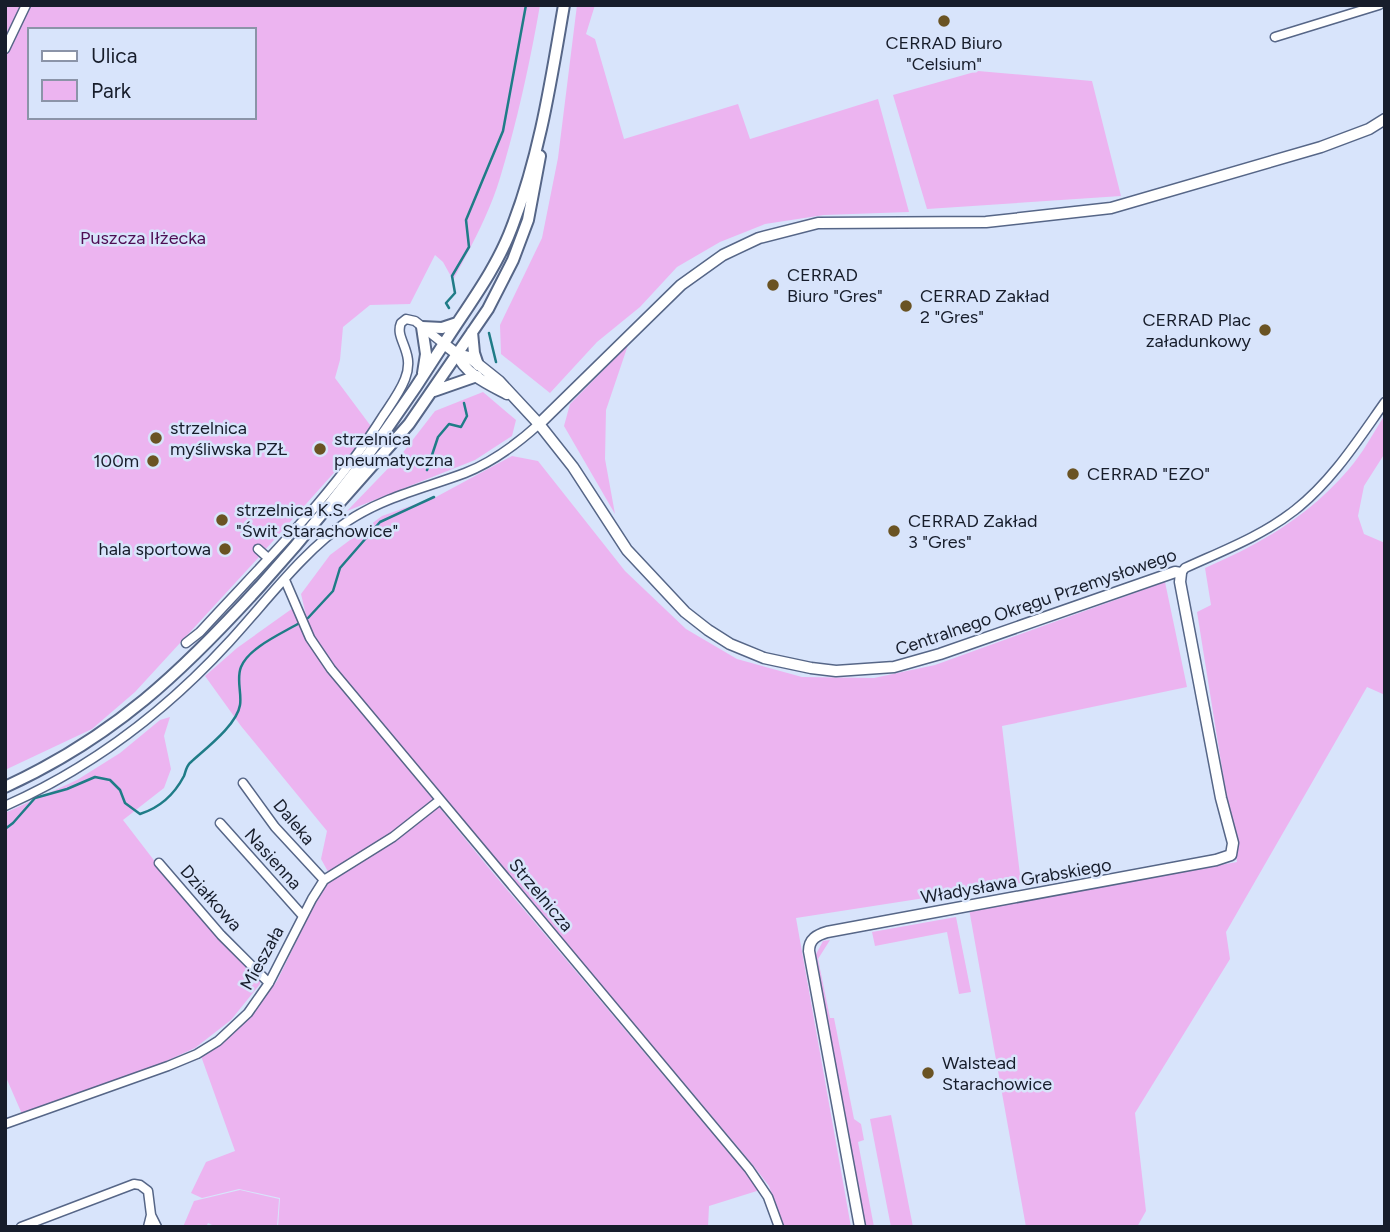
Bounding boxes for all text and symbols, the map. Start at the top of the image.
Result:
marker: CERRAD Biuro "Celsium" [936,13,952,29]
legend [28,28,256,119]
place label: CERRAD Biuro "Celsium" [886,32,1002,75]
text: Ulica [91,43,137,68]
text: Park [91,78,132,103]
park label: Puszcza Iłżecka [80,227,206,249]
place label: CERRAD Biuro "Gres" [787,264,883,307]
marker: CERRAD Biuro "Gres" [765,277,781,293]
place label: CERRAD Zakład 2 "Gres" [920,285,1049,328]
marker: CERRAD Zakład 2 "Gres" [898,298,914,314]
place label: CERRAD Plac załadunkowy [1142,309,1252,352]
marker: CERRAD Plac załadunkowy [1257,322,1273,338]
place label: strzelnica myśliwska PZŁ [170,417,288,460]
place label: strzelnica pneumatyczna [334,428,453,471]
marker: strzelnica myśliwska PZŁ [148,430,164,446]
marker: strzelnica pneumatyczna [312,441,328,457]
place label: 100m [93,450,139,472]
marker: 100m [145,453,161,469]
place label: CERRAD "EZO" [1087,463,1210,485]
marker: CERRAD "EZO" [1065,466,1081,482]
place label: strzelnica K.S. "Świt Starachowice" [236,499,398,542]
place label: CERRAD Zakład 3 "Gres" [908,510,1037,553]
marker: strzelnica K.S. "Świt Starachowice" [214,512,230,528]
marker: CERRAD Zakład 3 "Gres" [886,523,902,539]
place label: hala sportowa [99,538,211,560]
marker: hala sportowa [217,541,233,557]
street label: Centralnego Okręgu Przemysłowego [892,543,1180,661]
street label: Daleka [269,795,319,849]
street label: Nasienna [240,824,306,894]
street label: Władysława Grabskiego [919,853,1113,909]
street label: Strzelnicza [504,854,578,936]
street label: Działkowa [176,860,246,936]
street label: Mieszała [235,922,289,994]
place label: Walstead Starachowice [942,1052,1052,1095]
marker: Walstead Starachowice [920,1065,936,1081]

